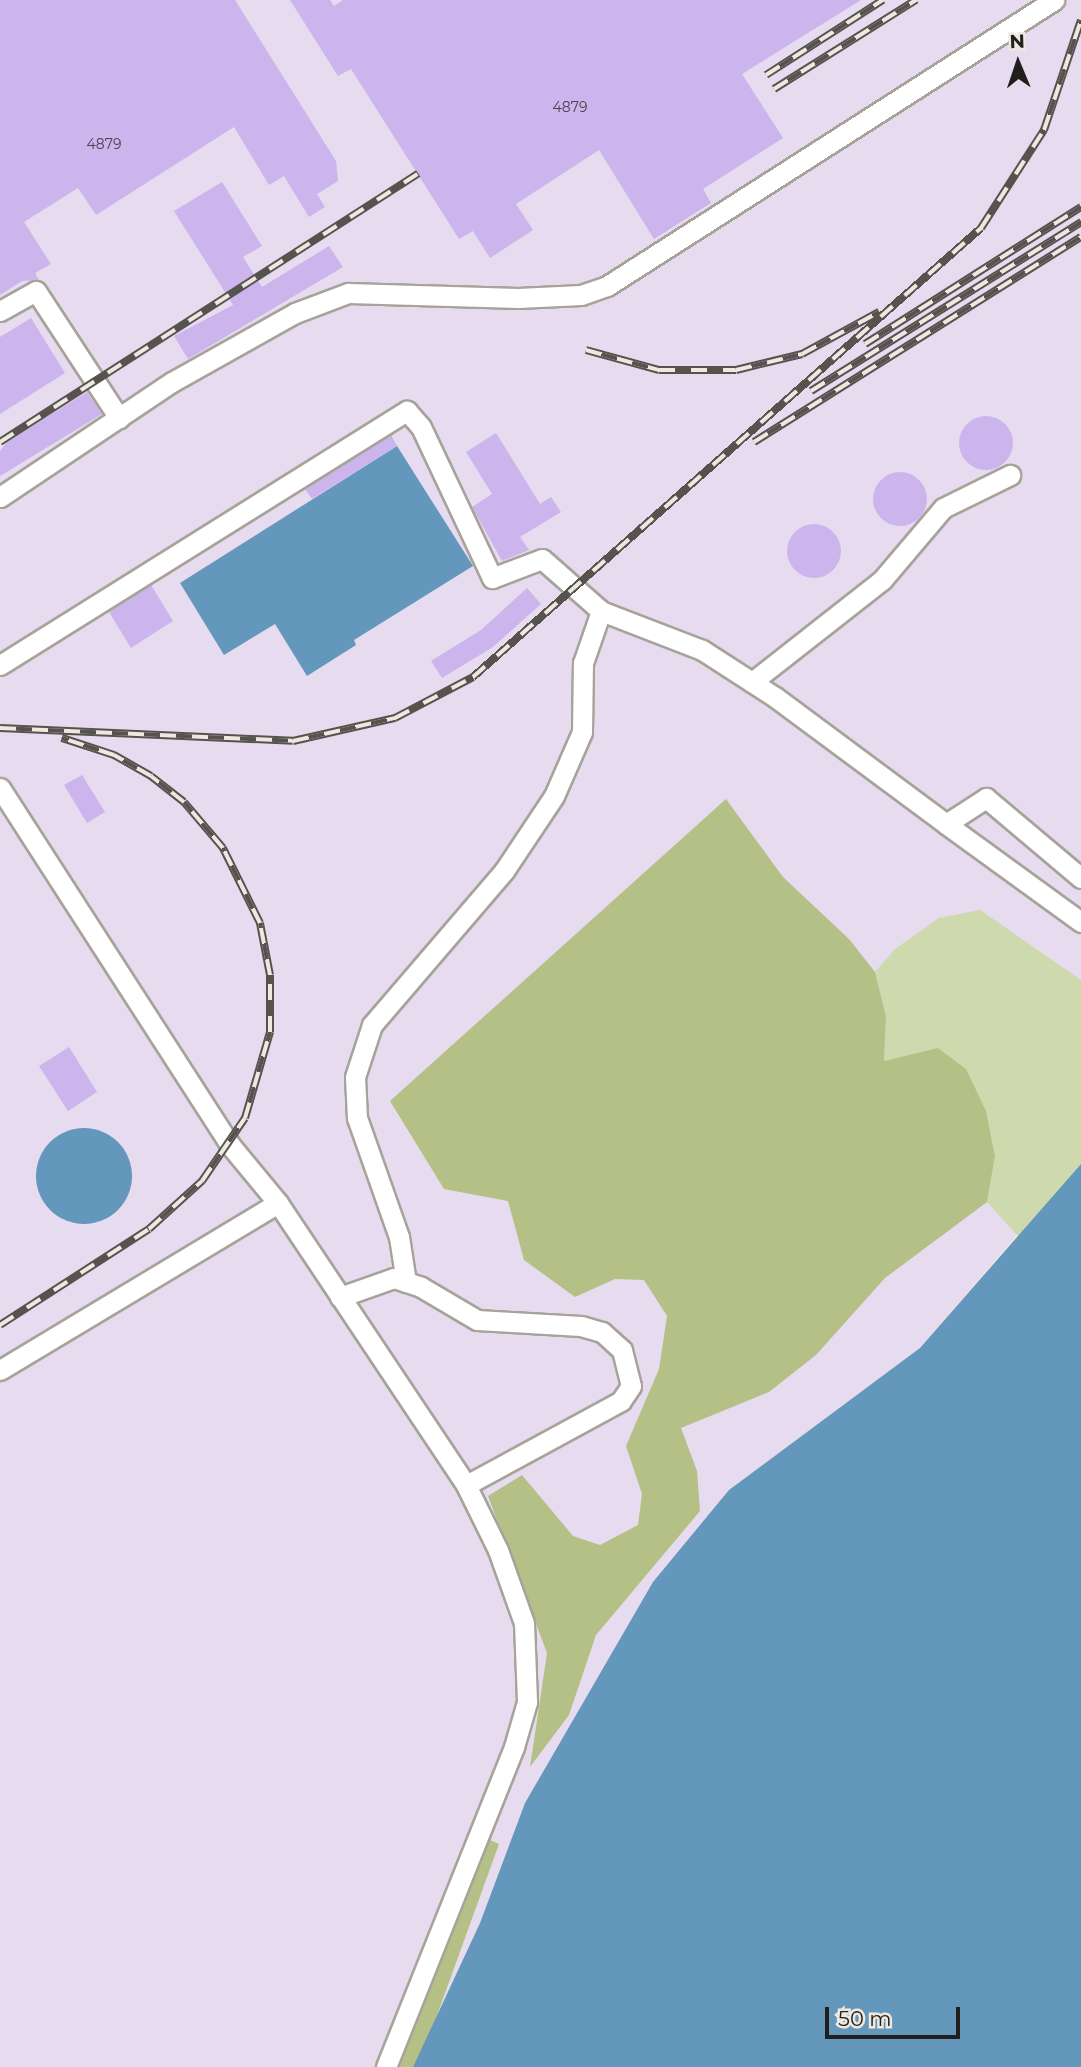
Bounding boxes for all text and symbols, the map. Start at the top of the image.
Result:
north arrow [983,28,1053,98]
text: N [1009,30,1025,53]
house number: 4879 [552,99,588,115]
house number: 4879 [86,136,122,152]
scale bar [829,1994,964,2038]
text: 50 m [838,2006,892,2031]

